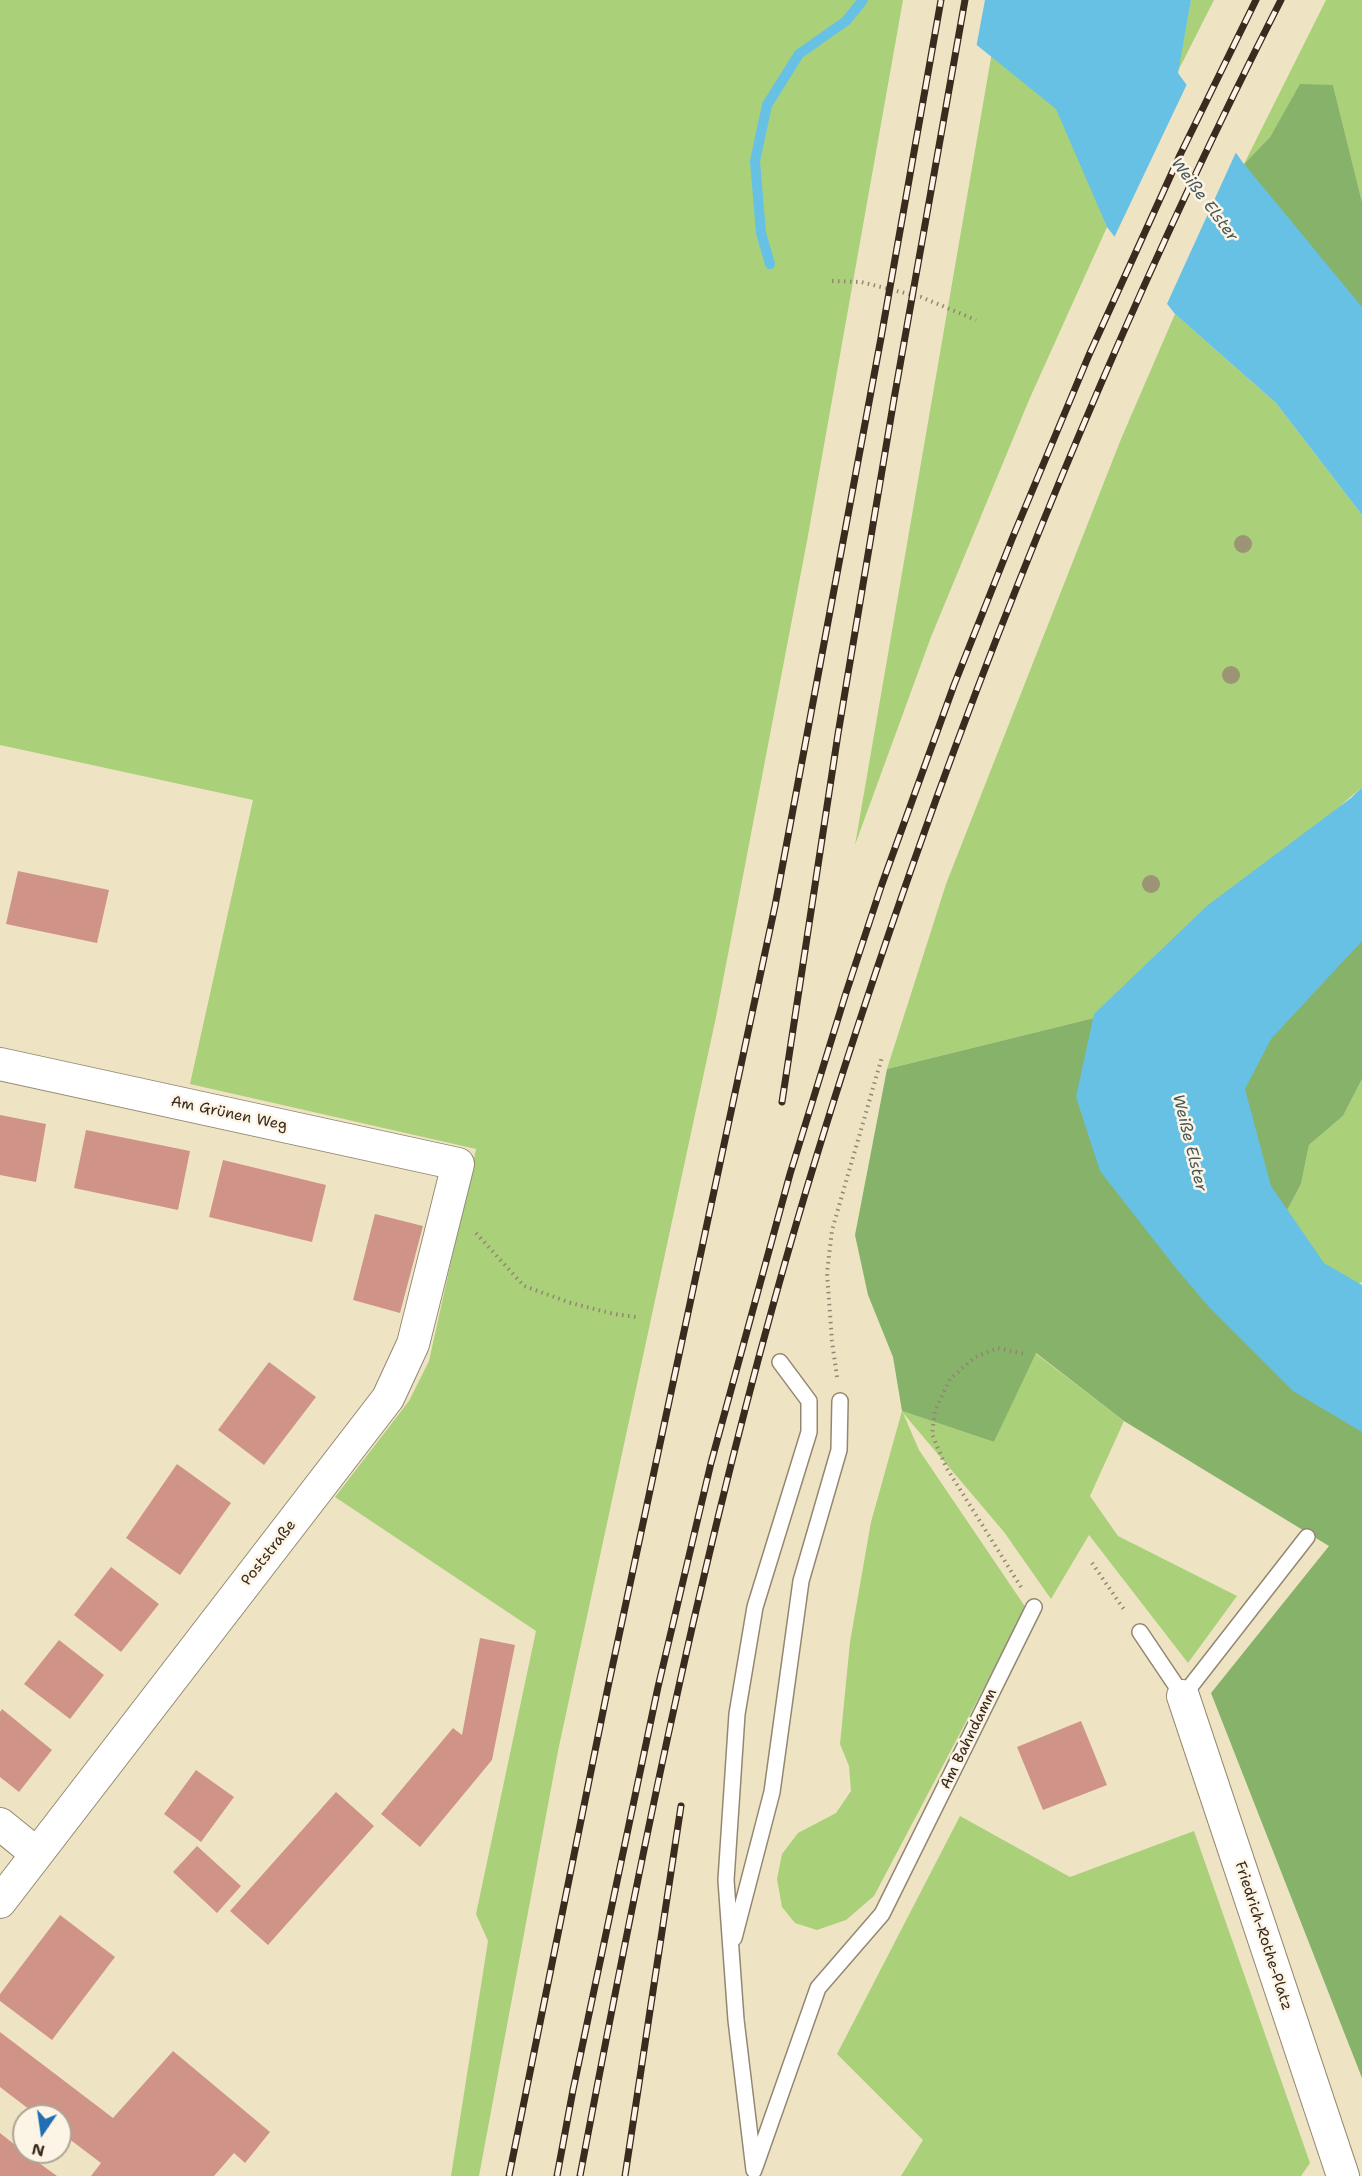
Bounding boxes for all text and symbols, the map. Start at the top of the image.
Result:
water label: Weiße Elster [1166,154,1242,246]
water label: Weiße Elster [1168,1092,1210,1194]
street label: Am Grünen Weg [169,1093,289,1135]
street label: Poststraße [238,1517,300,1589]
street label: Am Bahndamm [937,1686,1001,1792]
street label: Friedrich-Rothe-Platz [1230,1859,1296,2013]
north arrow [12,2104,72,2164]
text: N [30,2138,47,2162]

